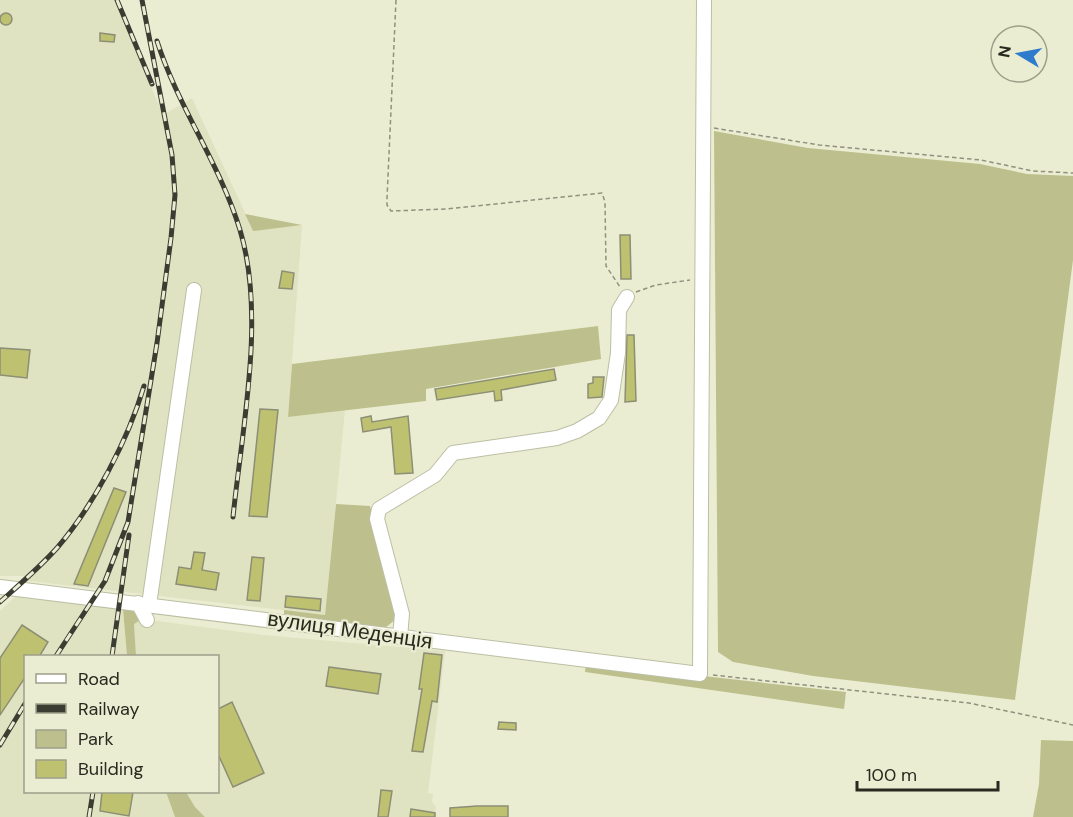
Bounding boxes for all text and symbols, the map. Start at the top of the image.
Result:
north arrow [989,24,1049,84]
text: N [993,44,1016,59]
street label: вулиця Меденція [266,605,434,655]
legend [24,655,219,793]
text: Road [78,667,120,691]
text: Railway [78,697,140,721]
text: Park [78,727,114,751]
scale bar [857,754,998,792]
text: Building [78,757,143,781]
text: 100 m [866,763,917,787]

